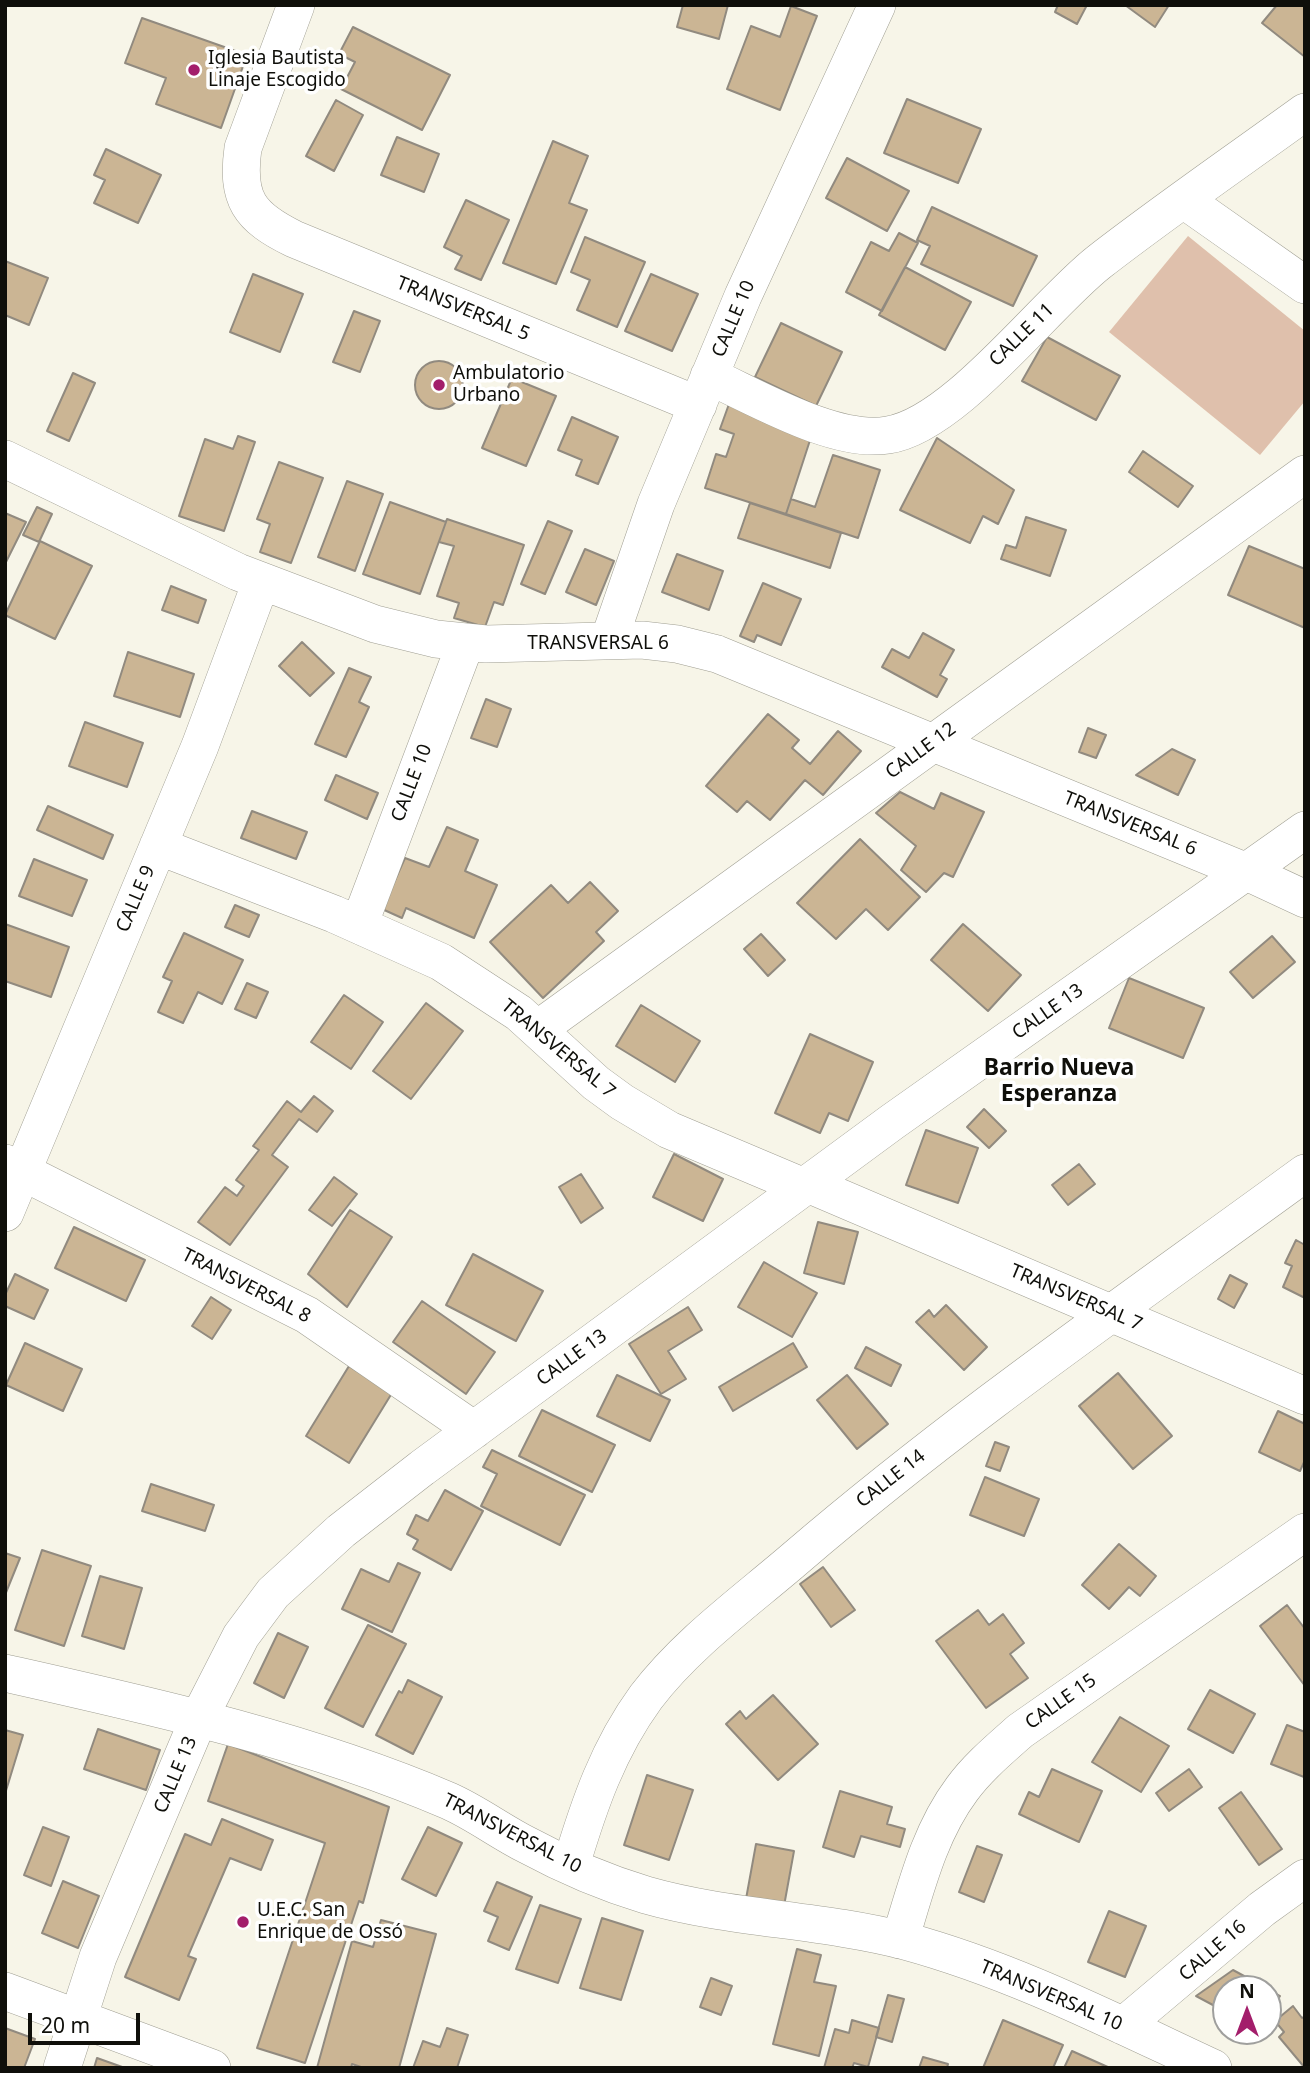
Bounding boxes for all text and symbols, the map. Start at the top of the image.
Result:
place label: Iglesia Bautista Linaje Escogido [208,48,346,92]
marker: Iglesia Bautista Linaje Escogido [186,62,202,78]
street label: TRANSVERSAL 5 [393,272,533,346]
street label: CALLE 10 [708,277,760,361]
street label: CALLE 11 [985,299,1059,371]
place label: Ambulatorio Urbano [453,363,564,407]
marker: Ambulatorio Urbano [431,377,447,393]
street label: TRANSVERSAL 6 [527,633,669,655]
street label: CALLE 12 [881,718,961,784]
street label: CALLE 10 [387,741,437,825]
street label: TRANSVERSAL 6 [1060,787,1200,861]
street label: CALLE 9 [112,862,160,936]
street label: CALLE 13 [1008,979,1088,1045]
street label: TRANSVERSAL 7 [496,995,620,1103]
district label: Barrio Nueva Esperanza [984,1054,1134,1108]
street label: TRANSVERSAL 8 [178,1244,314,1328]
street label: TRANSVERSAL 7 [1006,1260,1146,1336]
street label: CALLE 13 [532,1325,612,1391]
street label: CALLE 14 [852,1445,930,1513]
street label: CALLE 15 [1021,1669,1101,1735]
street label: CALLE 13 [150,1733,202,1817]
street label: TRANSVERSAL 10 [439,1789,585,1879]
place label: U.E.C. San Enrique de Ossó [257,1900,403,1944]
marker: U.E.C. San Enrique de Ossó [235,1914,251,1930]
street label: CALLE 16 [1175,1916,1251,1986]
street label: TRANSVERSAL 10 [976,1956,1126,2036]
north arrow [1212,1975,1282,2045]
text: N [1239,1978,1255,2004]
scale bar [32,2000,144,2044]
text: 20 m [41,2011,90,2039]

